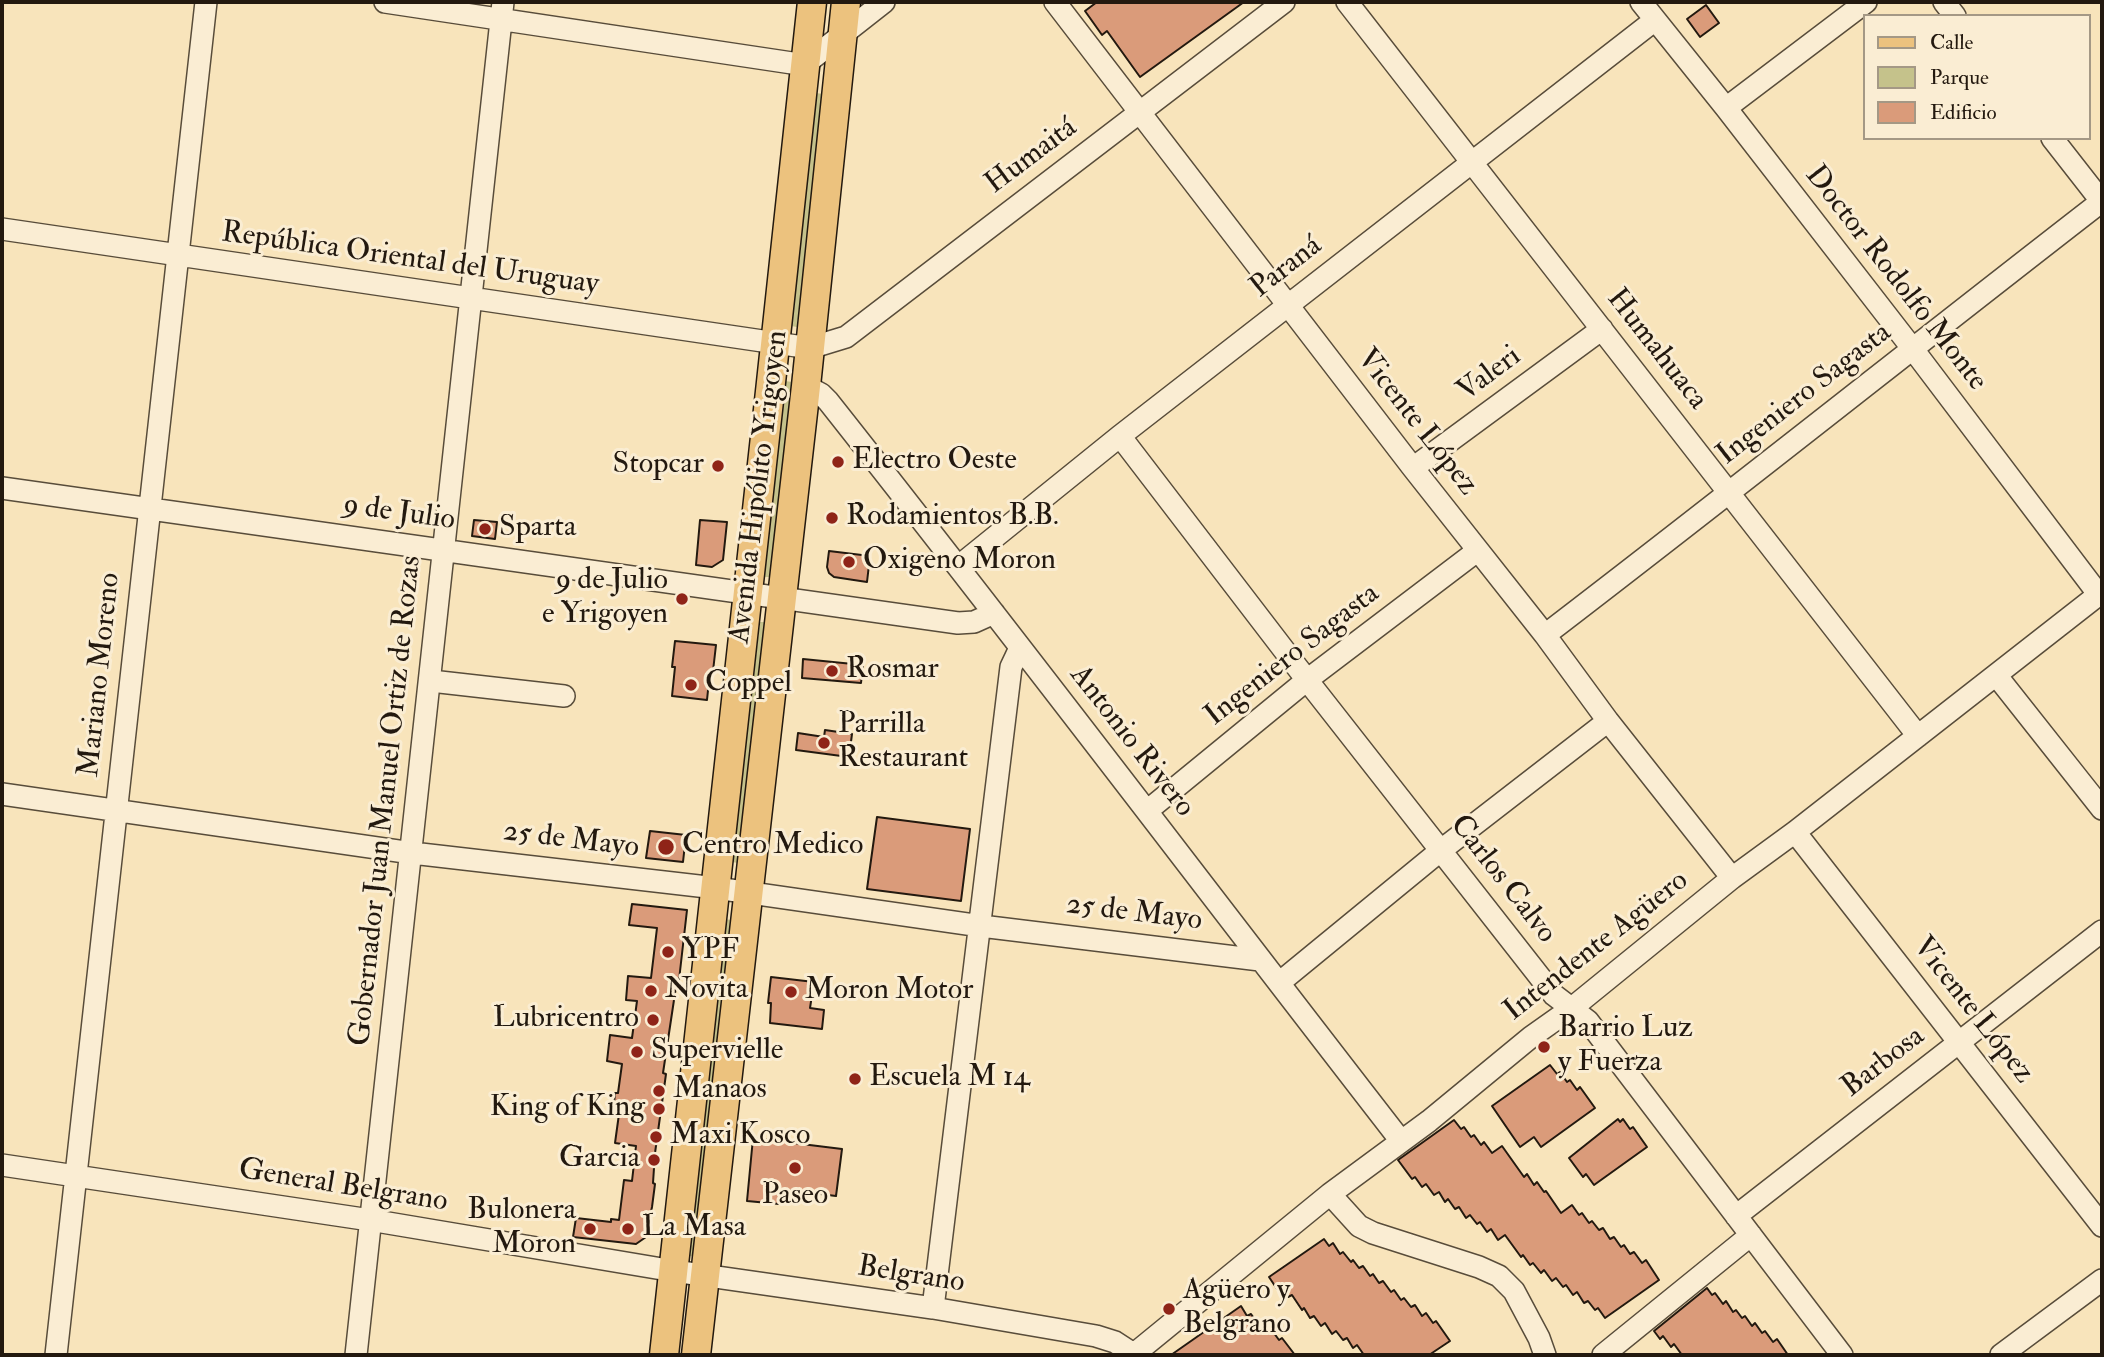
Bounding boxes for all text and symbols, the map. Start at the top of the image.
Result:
legend [1862,14,2090,140]
text: Calle [1930,29,1973,56]
text: Parque [1930,64,1989,91]
text: Edificio [1930,99,1997,126]
street label: Humaitá [979,111,1085,203]
street label: Doctor Rodolfo Monte [1796,159,1994,399]
street label: República Oriental del Uruguay [219,216,601,304]
street label: Paraná [1244,229,1330,307]
street label: Humahuaca [1598,282,1714,418]
street label: Ingeniero Sagasta [1711,316,1899,474]
street label: Avenida Hipólito Yrigoyen [723,328,797,646]
street label: Valeri [1451,339,1529,411]
street label: Vicente López [1348,343,1484,503]
place label: Electro Oeste [852,444,1017,480]
place label: Stopcar [612,448,704,484]
marker: Electro Oeste [830,454,846,470]
marker: Stopcar [710,458,726,474]
street label: 9 de Julio [341,488,457,540]
place label: Rodamientos B.B. [846,500,1059,536]
marker: Rodamientos B.B. [824,510,840,526]
place label: Sparta [499,511,576,547]
marker: Sparta [477,521,493,537]
place label: Oxigeno Moron [863,544,1056,580]
street label: Gobernador Juan Manuel Ortiz de Rozas [343,554,431,1048]
marker: Oxigeno Moron [841,554,857,570]
place label: 9 de Julio e Yrigoyen [542,564,668,634]
street label: Mariano Moreno [72,571,130,779]
street label: Ingeniero Sagasta [1199,577,1387,735]
marker: 9 de Julio e Yrigoyen [674,591,690,607]
place label: Rosmar [846,653,939,689]
street label: Antonio Rivero [1061,659,1201,825]
marker: Rosmar [824,663,840,679]
place label: Coppel [705,667,792,703]
marker: Coppel [683,677,699,693]
place label: Parrilla Restaurant [838,708,968,778]
marker: Parrilla Restaurant [816,735,832,751]
street label: Carlos Calvo [1441,809,1563,951]
street label: 25 de Mayo [501,815,641,867]
place label: Centro Medico [682,829,863,865]
marker: Centro Medico [656,837,676,857]
street label: Intendente Agüero [1498,864,1696,1030]
street label: 25 de Mayo [1064,888,1204,940]
street label: Vicente López [1904,931,2040,1091]
place label: YPF [682,934,739,970]
marker: YPF [660,944,676,960]
place label: Novita [665,973,748,1009]
place label: Moron Motor [805,974,973,1010]
marker: Novita [643,983,659,999]
marker: Moron Motor [783,984,799,1000]
place label: Lubricentro [493,1002,639,1038]
marker: Lubricentro [645,1012,661,1028]
place label: Barrio Luz y Fuerza [1558,1012,1693,1082]
street label: Barbosa [1836,1020,1932,1106]
place label: Supervielle [651,1034,783,1070]
marker: Barrio Luz y Fuerza [1536,1039,1552,1055]
marker: Supervielle [629,1044,645,1060]
place label: Escuela M 14 [869,1061,1030,1097]
marker: Escuela M 14 [847,1071,863,1087]
place label: Manaos [673,1073,767,1109]
marker: Manaos [651,1083,667,1099]
place label: King of King [490,1091,645,1127]
marker: King of King [651,1101,667,1117]
place label: Maxi Kosco [670,1119,810,1155]
marker: Maxi Kosco [648,1129,664,1145]
place label: Garcia [559,1142,640,1178]
marker: Garcia [646,1152,662,1168]
street label: General Belgrano [236,1153,450,1221]
marker: Paseo [787,1160,803,1176]
place label: Paseo [762,1179,828,1215]
place label: Bulonera Moron [467,1194,576,1264]
place label: La Masa [642,1211,746,1247]
marker: Bulonera Moron [582,1221,598,1237]
marker: La Masa [620,1221,636,1237]
street label: Belgrano [855,1250,967,1302]
place label: Agüero y Belgrano [1183,1274,1291,1344]
marker: Agüero y Belgrano [1161,1301,1177,1317]

